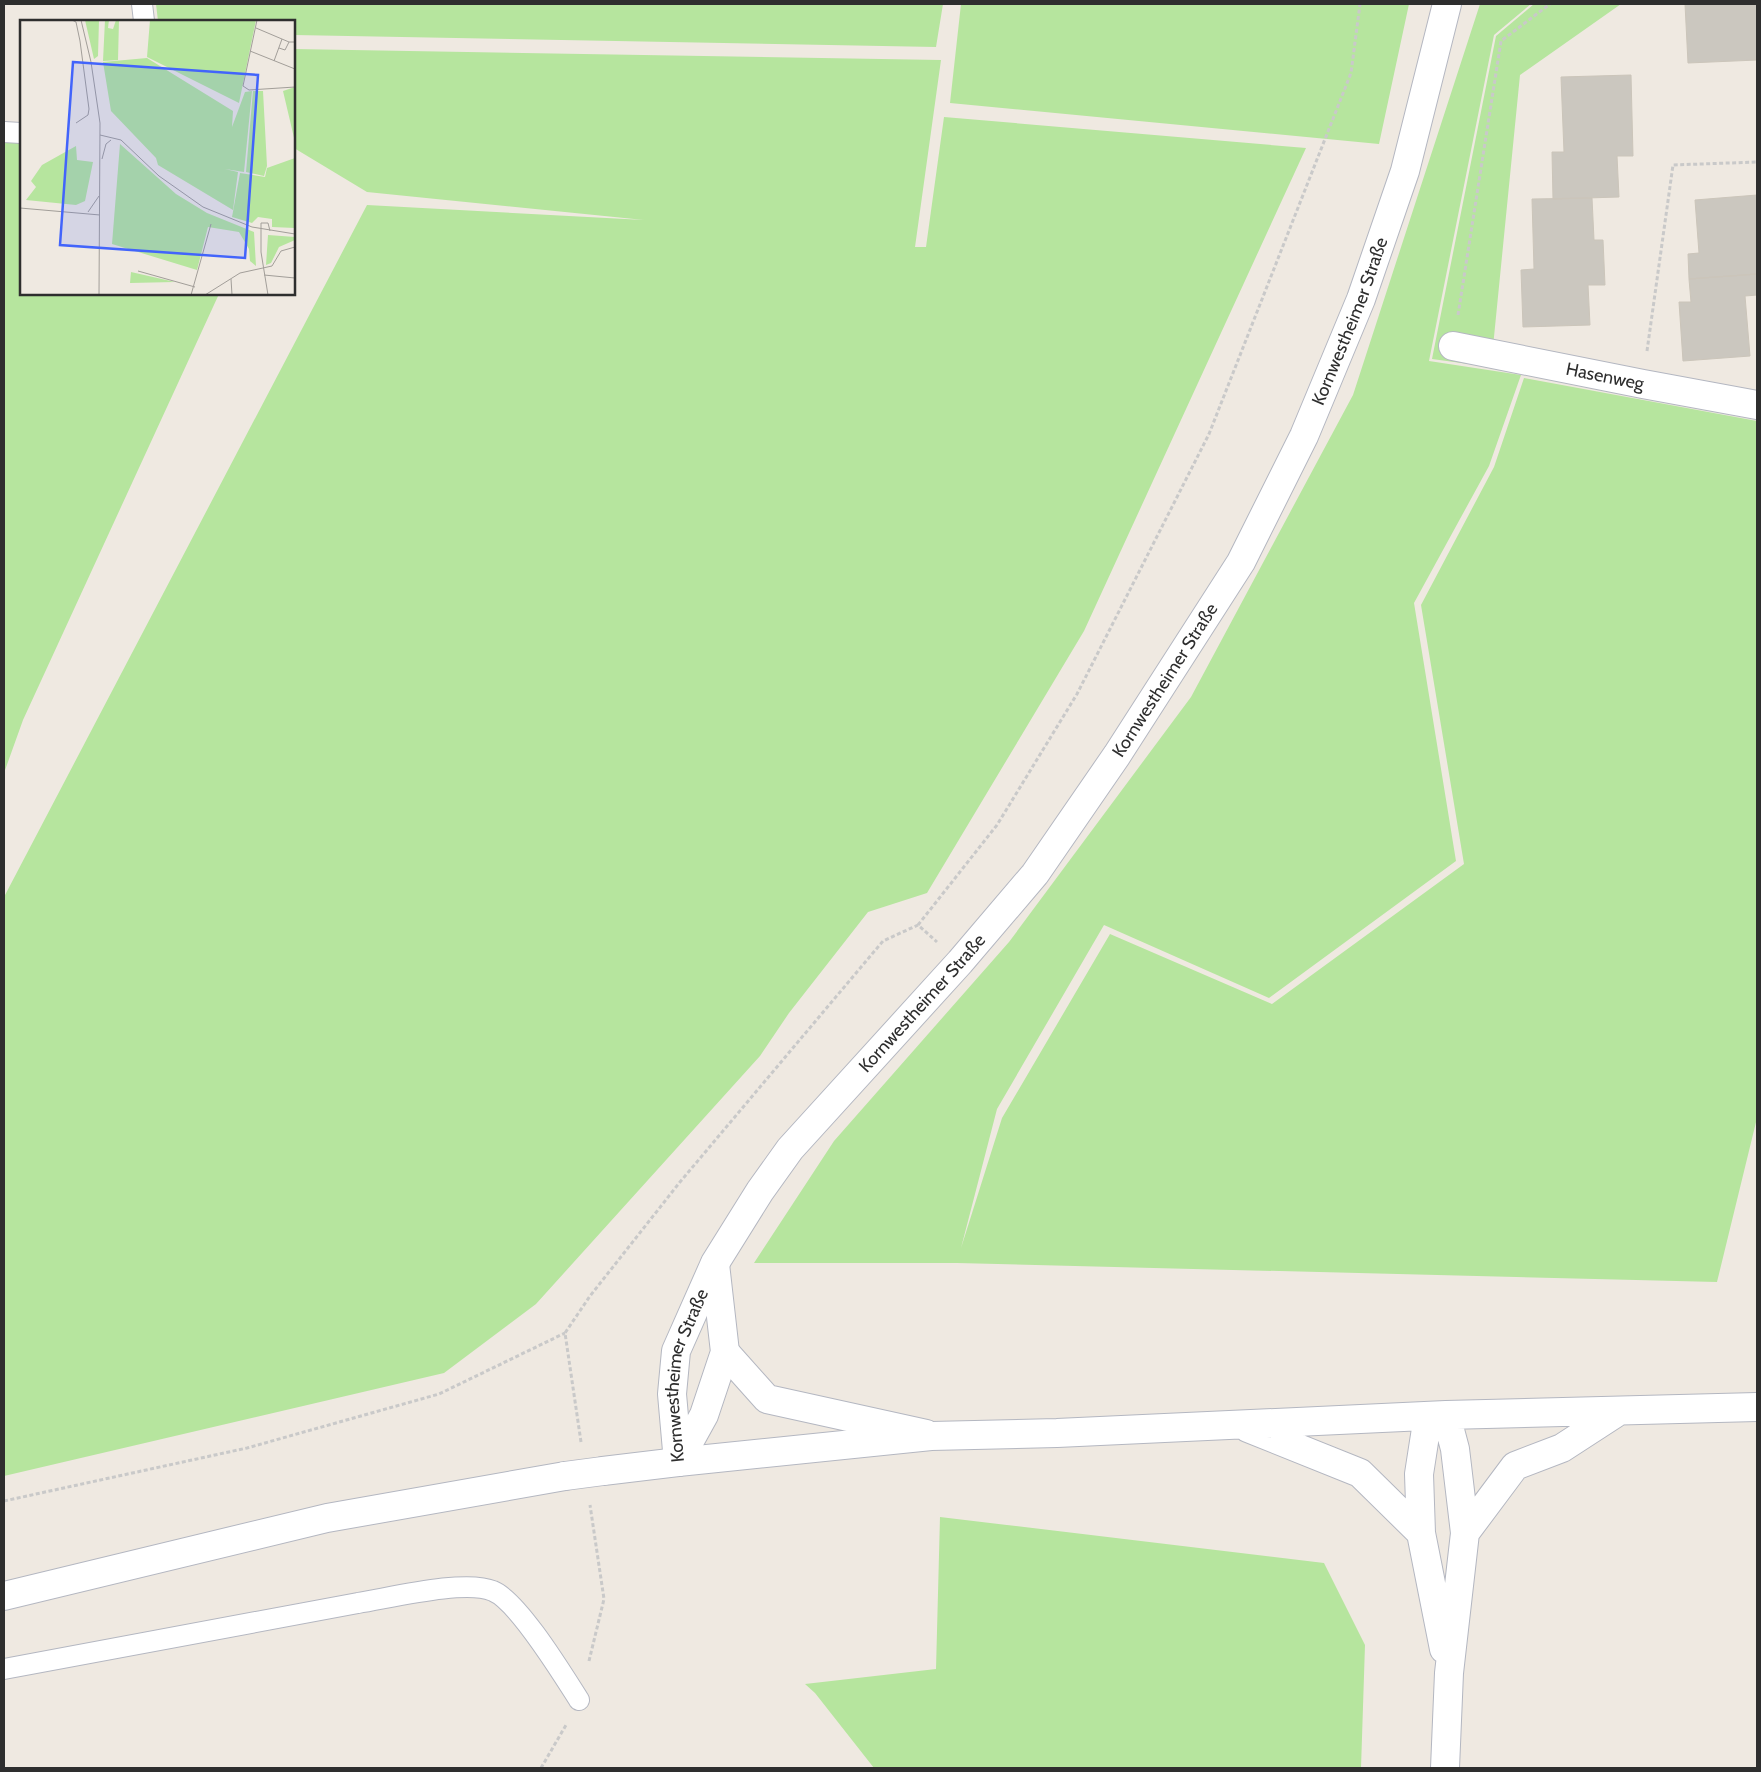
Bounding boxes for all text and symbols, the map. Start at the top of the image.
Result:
inset map [20,20,295,295]
street label: Kornwestheimer Straße [1307,234,1392,408]
street label: Hasenweg [1564,358,1647,395]
street label: Kornwestheimer Straße [1108,599,1223,761]
street label: Kornwestheimer Straße [854,930,990,1077]
street label: Kornwestheimer Straße [661,1285,713,1463]

